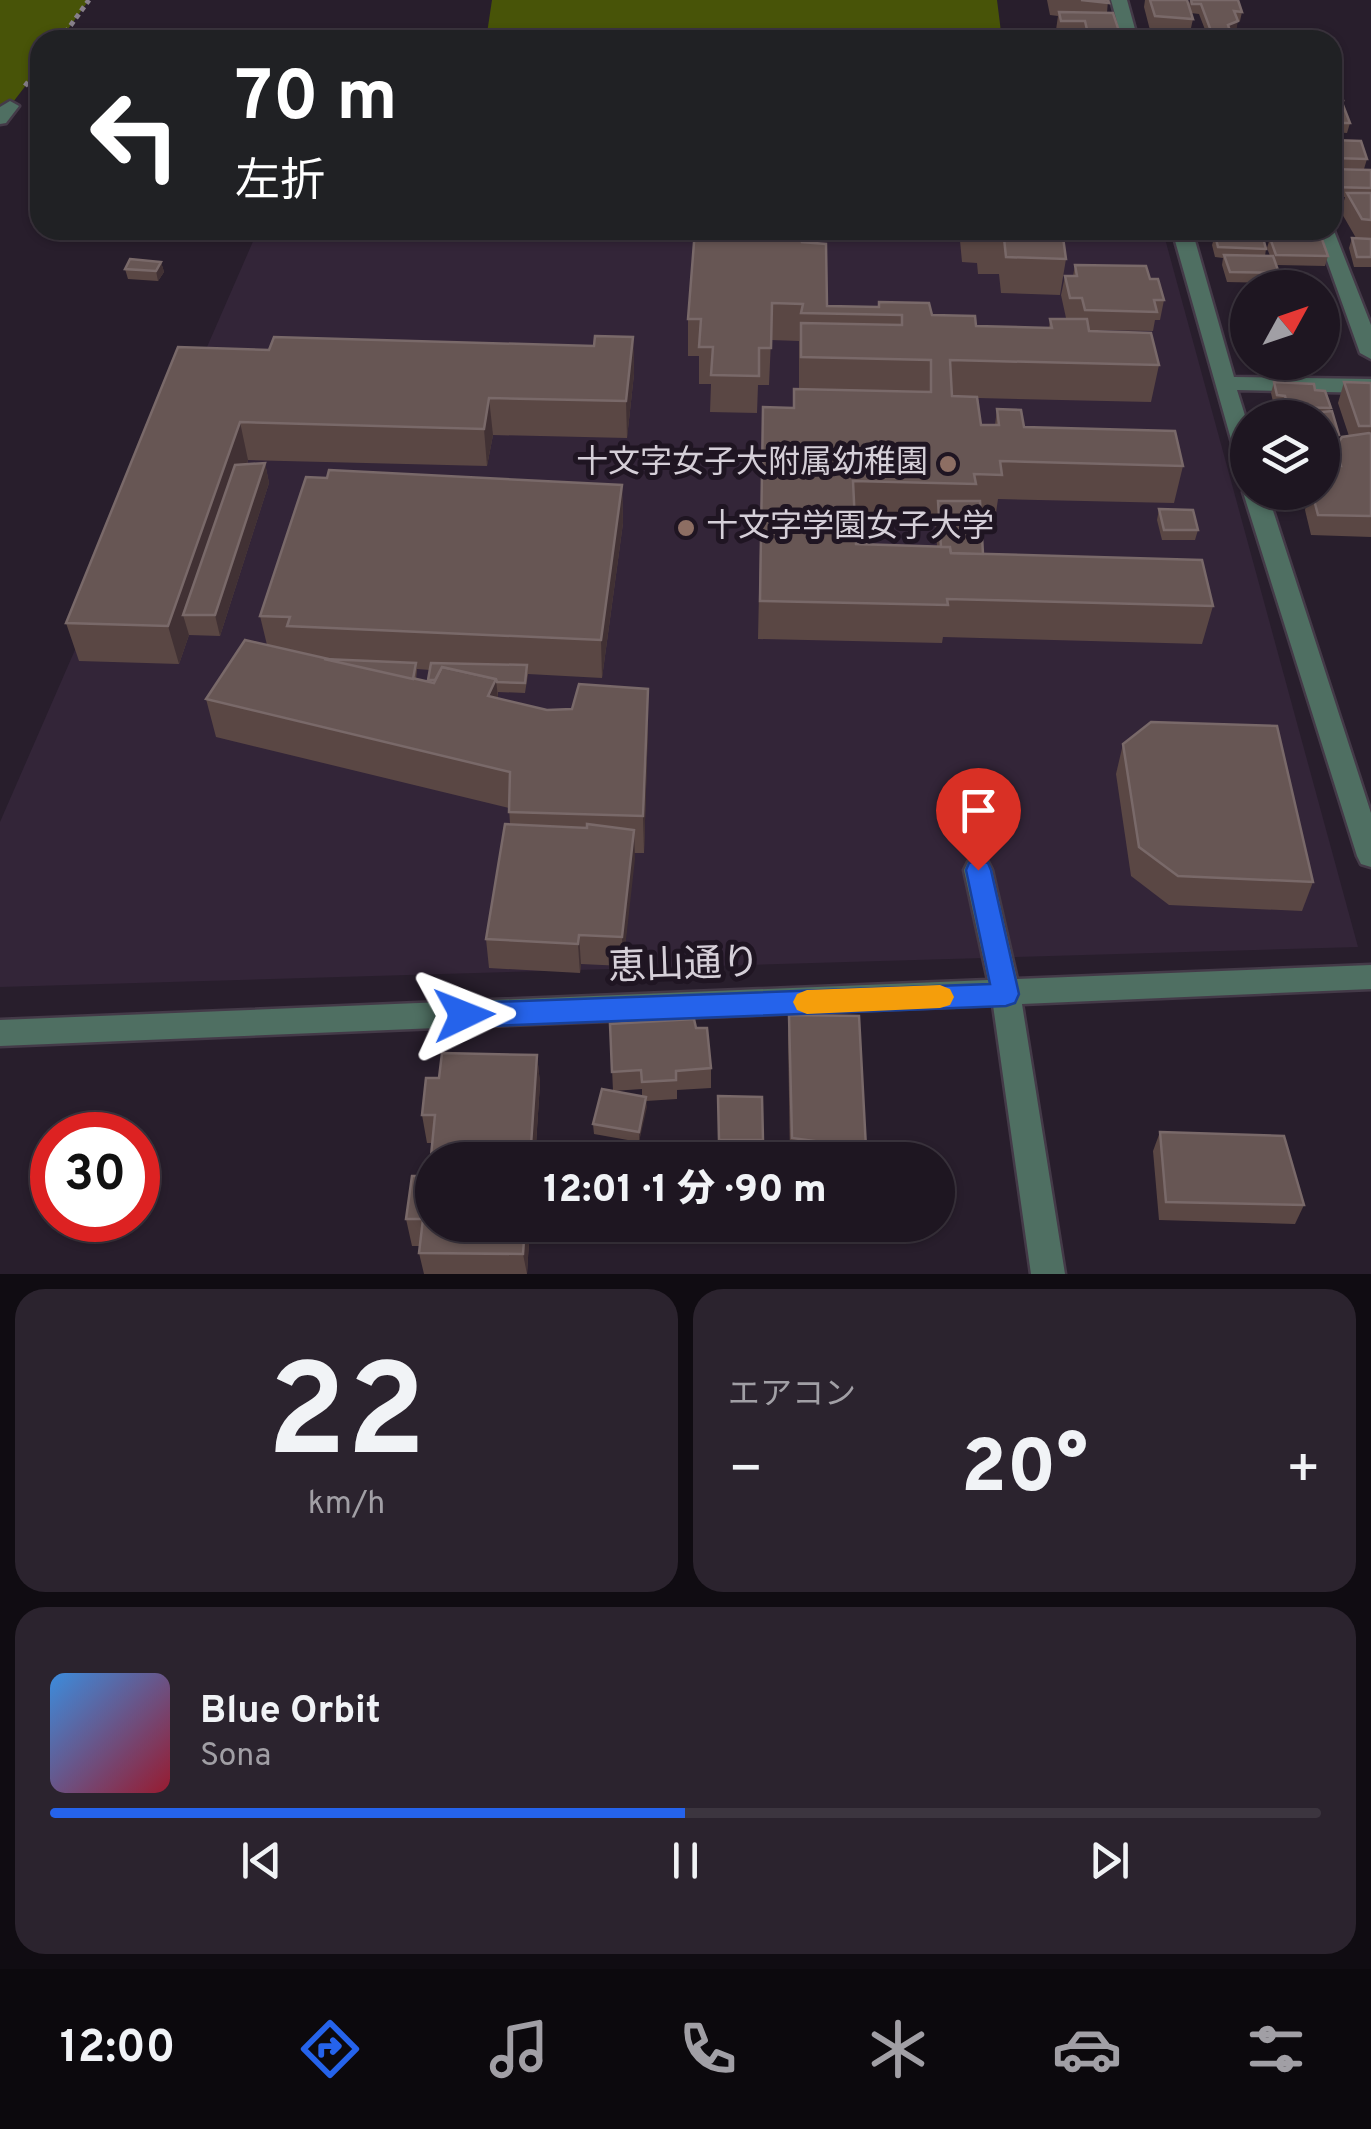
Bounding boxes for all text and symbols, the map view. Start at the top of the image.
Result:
text: 70 m [235,56,398,145]
icon: left [70,70,200,200]
text: 左折 [235,155,325,212]
north arrow [1230,270,1340,380]
map controls [1230,270,1340,510]
button: layers [1230,400,1340,510]
place label: 十文字女子大附属幼稚園 [576,444,928,484]
marker: 十文字女子大附属幼稚園 [937,453,959,475]
place label: 十文字学園女子大学 [706,508,994,548]
marker: 十文字学園女子大学 [675,517,697,539]
pin [936,768,1021,871]
icon: arrive [951,783,1006,838]
street label: 恵山通り [607,940,761,994]
position arrow [412,963,516,1067]
speed limit sign: 30 [30,1112,160,1242]
text: 12:01 · 1 分 · 90 m [543,1167,827,1216]
text: 22 [267,1337,426,1502]
text: エアコン [728,1376,856,1416]
text: 20° [961,1424,1088,1519]
text: − [728,1437,763,1507]
text: + [1286,1437,1321,1507]
text: km/h [308,1485,385,1525]
text: Blue Orbit [200,1688,381,1737]
text: Sona [200,1737,271,1777]
icon: previous [234,1833,289,1888]
icon: pause [658,1833,713,1888]
icon: next [1082,1833,1137,1888]
icon: directions [295,2014,365,2084]
icon: music [484,2014,554,2084]
icon: phone [673,2014,743,2084]
icon: climate [863,2014,933,2084]
icon: car [1052,2014,1122,2084]
icon: filters [1241,2014,1311,2084]
text: 12:00 [60,2021,175,2078]

